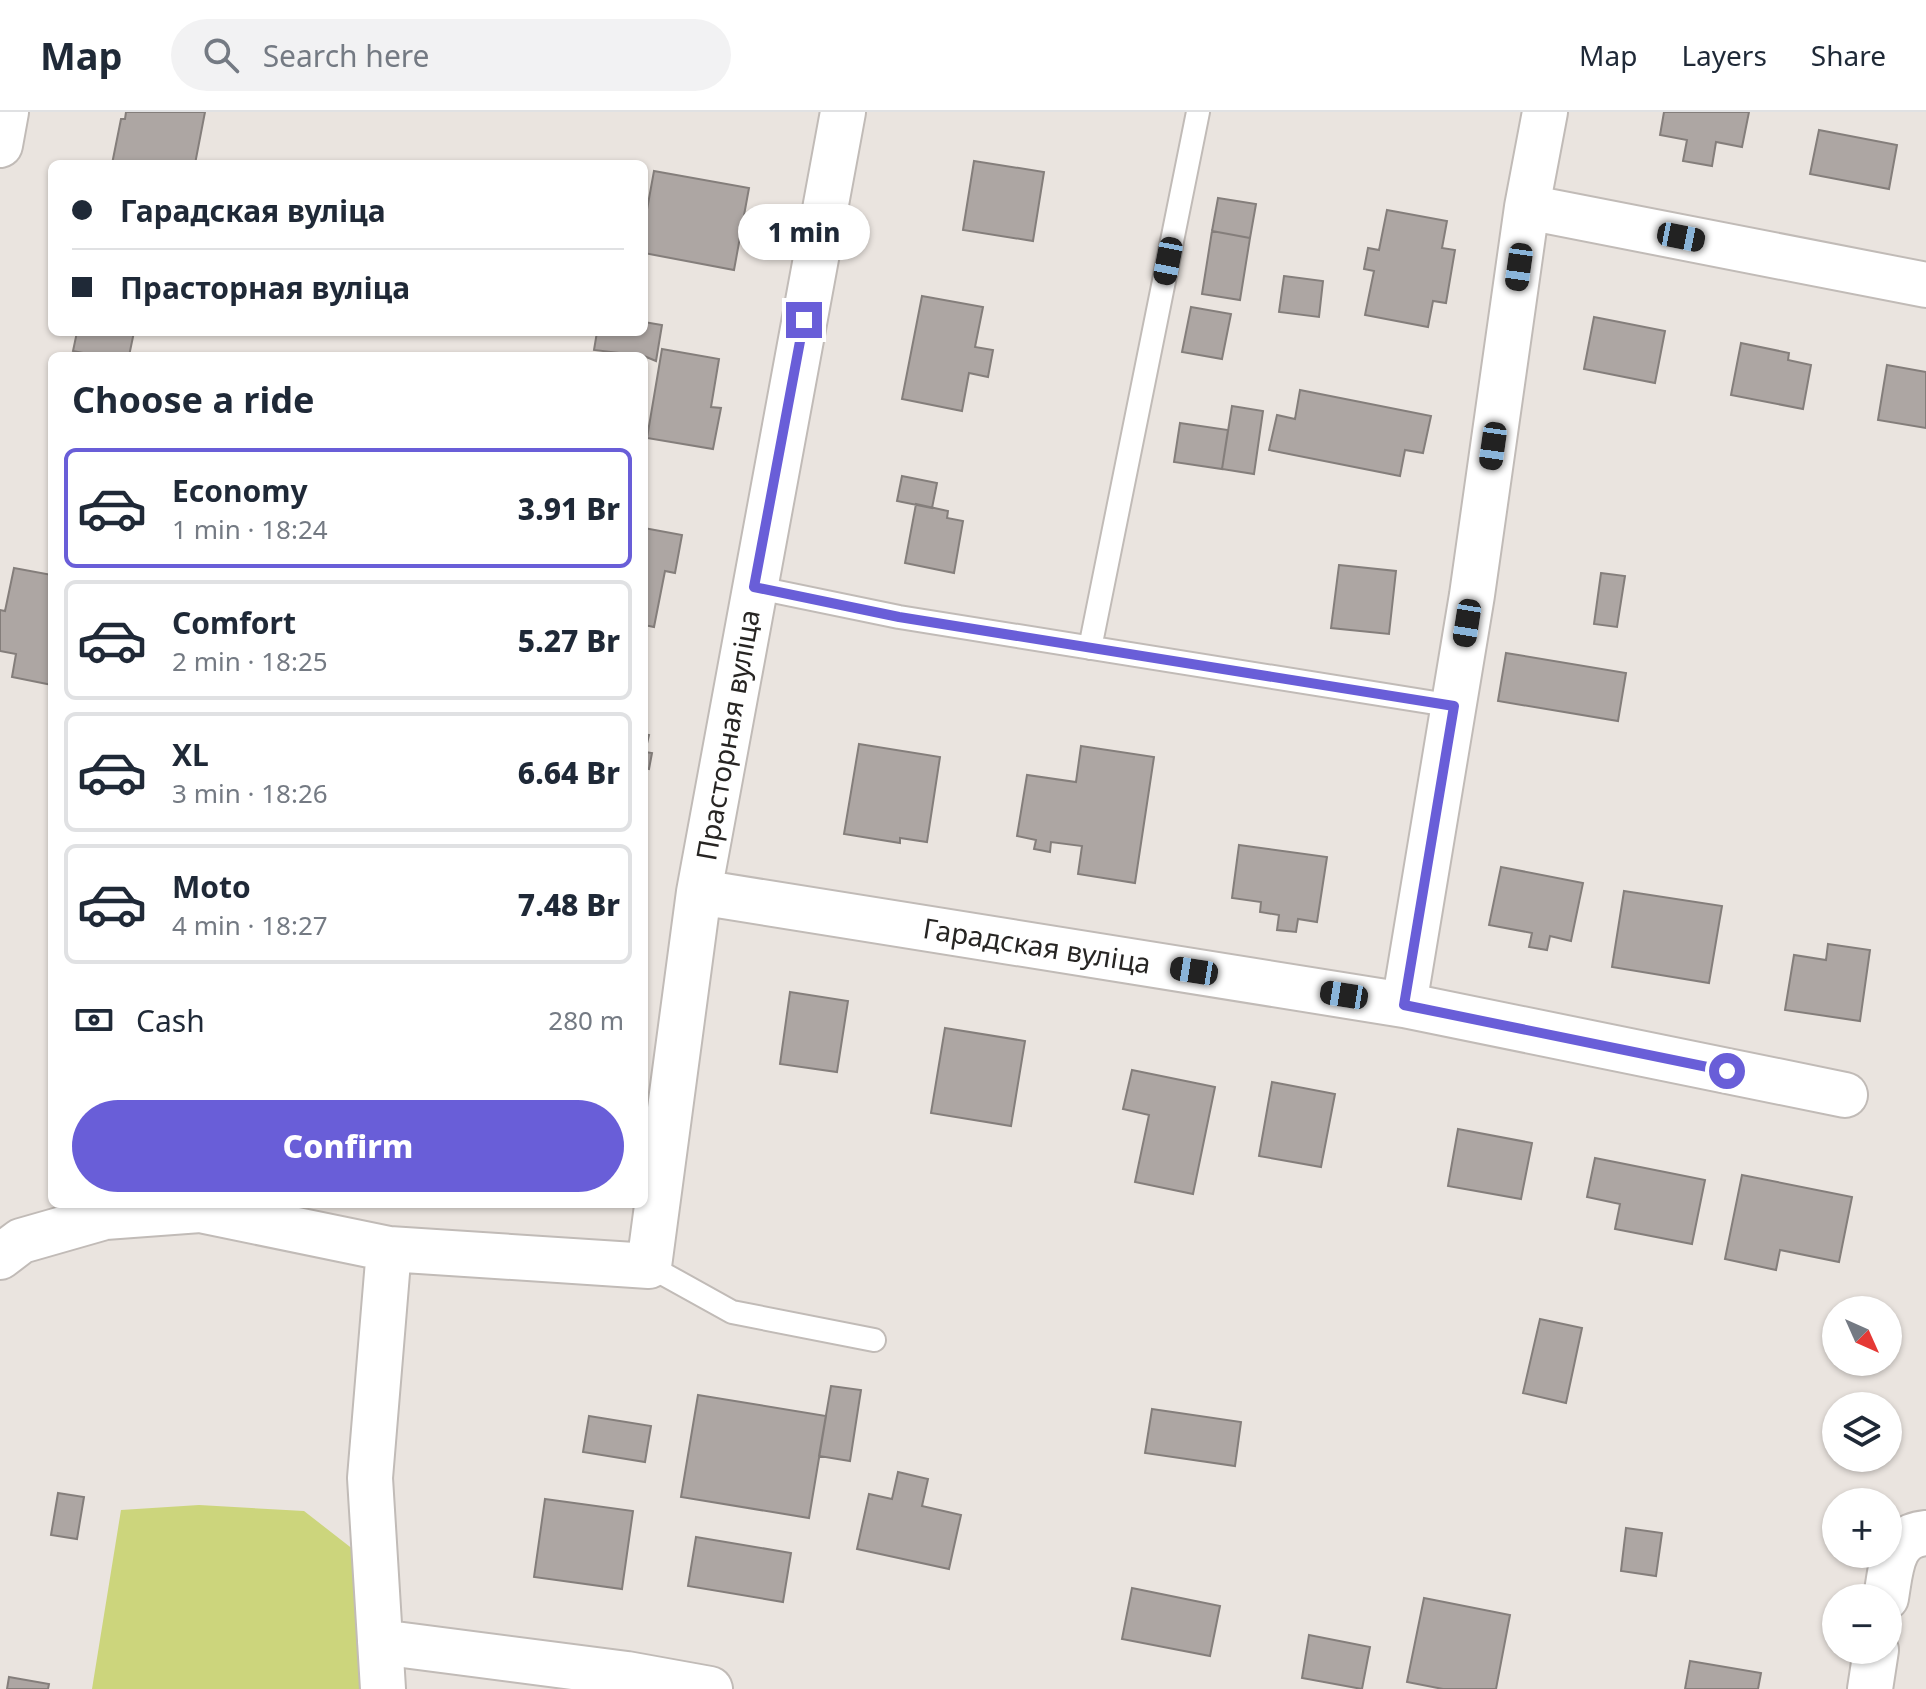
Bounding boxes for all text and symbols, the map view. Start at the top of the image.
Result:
search box [171,19,731,91]
text: Map [40,29,123,81]
icon: search [199,33,243,77]
text: Search here [263,35,430,76]
text: Map [1579,36,1637,74]
text: Layers [1681,36,1767,74]
text: Share [1811,36,1886,74]
text: Гарадская вуліца [120,190,386,231]
callout: 1 min [738,204,870,260]
text: 1 min [768,214,840,250]
car [1655,221,1707,253]
car [1152,235,1184,287]
car [1504,242,1534,292]
text: Прасторная вуліца [120,267,410,308]
route end [786,302,822,338]
text: Choose a ride [72,375,314,424]
car [1478,421,1508,471]
text: Economy [172,470,308,511]
icon: car [76,472,148,544]
text: 3.91 Br [518,488,620,529]
text: 1 min · 18:24 [172,511,328,547]
car [1451,597,1483,649]
text: Comfort [172,602,296,643]
icon: car [76,604,148,676]
street label: Прасторная вуліца [686,607,768,863]
text: 5.27 Br [518,620,620,661]
text: 2 min · 18:25 [172,643,328,679]
text: XL [172,734,209,775]
icon: car [76,736,148,808]
text: 6.64 Br [518,752,620,793]
text: 3 min · 18:26 [172,775,328,811]
text: Moto [172,866,251,907]
icon: car [76,868,148,940]
text: 7.48 Br [518,884,620,925]
text: 4 min · 18:27 [172,907,328,943]
street label: Гарадская вуліца [920,908,1154,982]
car [1168,955,1220,987]
car [1318,979,1370,1011]
icon: cash [72,998,116,1042]
text: Cash [136,1000,205,1041]
text: 280 m [548,1002,624,1038]
route start [1709,1053,1745,1089]
button: Confirm [72,1100,624,1192]
north arrow [1822,1296,1902,1376]
map controls [1822,1296,1902,1664]
button: layers [1822,1392,1902,1472]
button: + [1822,1488,1902,1568]
button: − [1822,1584,1902,1664]

